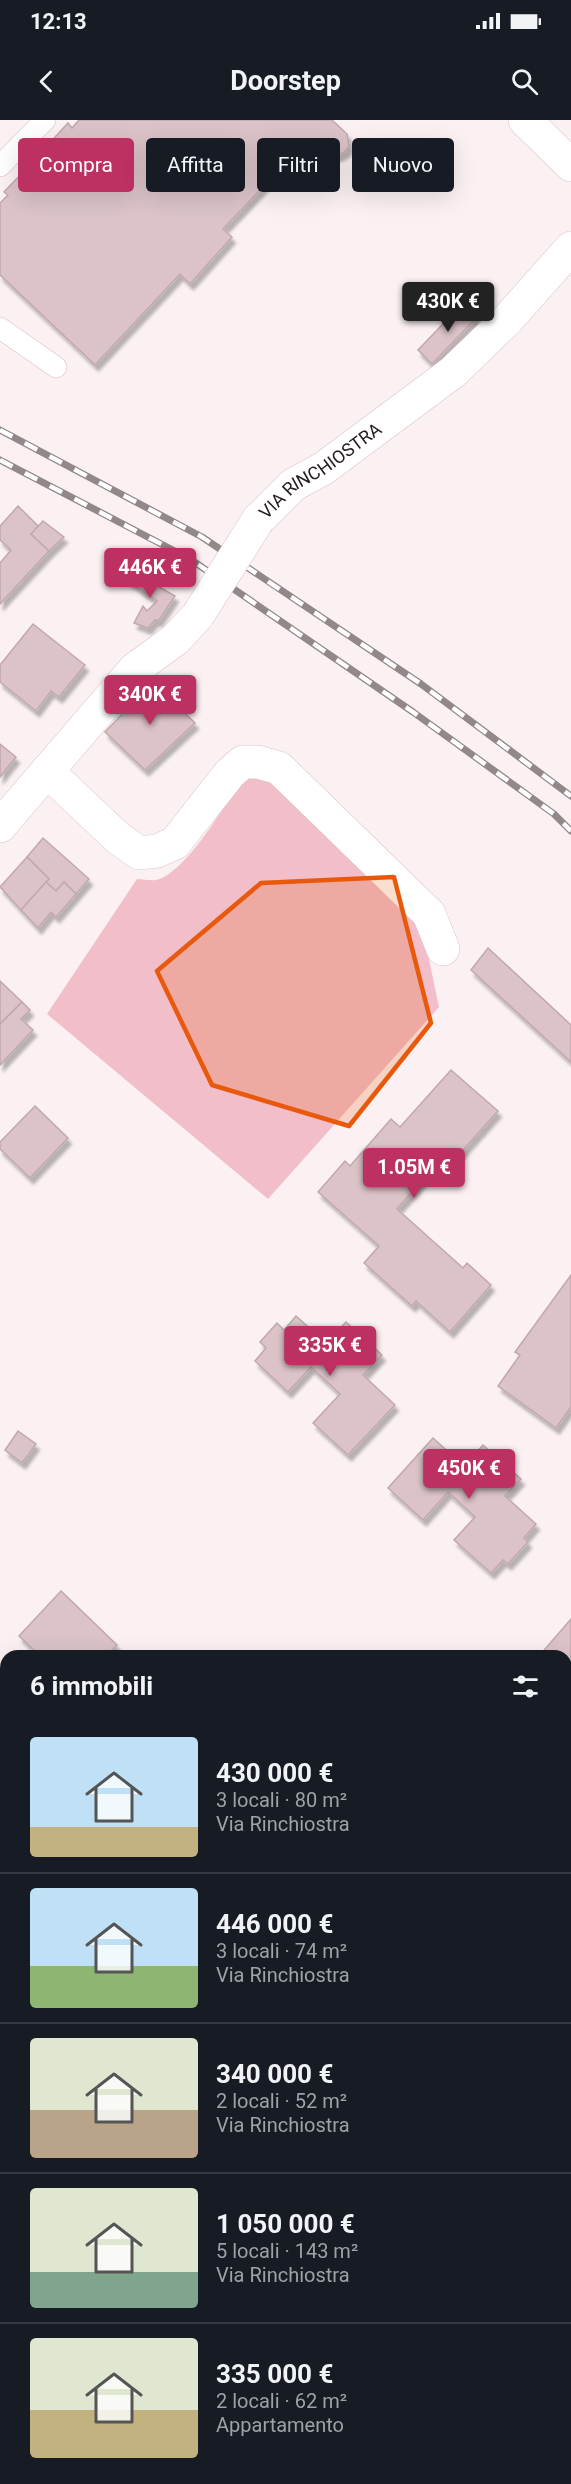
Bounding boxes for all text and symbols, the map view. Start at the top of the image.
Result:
text: 12:13 [30,9,87,34]
icon: back [30,65,63,98]
text: Doorstep [230,65,341,97]
icon: search [508,65,541,98]
chip: Compra [18,138,134,192]
chip: Affitta [146,138,245,192]
chip: Filtri [257,138,340,192]
chip: Nuovo [352,138,454,192]
pin: 430K € [399,282,497,333]
text: 430K € [416,289,480,313]
street label: VIA RINCHIOSTRA [255,418,386,523]
pin: 446K € [101,548,199,599]
text: 446K € [118,555,182,579]
pin: 340K € [101,675,199,726]
text: 340K € [118,682,182,706]
pin: 1.05M € [359,1148,469,1199]
text: 1.05M € [377,1155,451,1179]
pin: 335K € [281,1326,379,1377]
text: 335K € [298,1333,362,1357]
pin: 450K € [420,1449,518,1500]
text: 450K € [437,1456,501,1480]
icon: filters [509,1670,542,1703]
text: 6 immobili [30,1671,153,1701]
text: 430 000 € [216,1758,333,1788]
icon: home [78,1761,150,1833]
text: 3 locali · 80 m² [216,1788,347,1812]
text: Via Rinchiostra [216,1812,350,1836]
text: 446 000 € [216,1909,333,1939]
icon: home [78,1912,150,1984]
text: 3 locali · 74 m² [216,1939,347,1963]
text: Via Rinchiostra [216,1963,350,1987]
text: 340 000 € [216,2059,333,2089]
icon: home [78,2062,150,2134]
text: 2 locali · 52 m² [216,2089,347,2113]
text: Via Rinchiostra [216,2113,350,2137]
text: 1 050 000 € [216,2209,355,2239]
icon: home [78,2212,150,2284]
text: 5 locali · 143 m² [216,2239,358,2263]
text: Via Rinchiostra [216,2263,350,2287]
text: 335 000 € [216,2359,333,2389]
icon: home [78,2362,150,2434]
text: 2 locali · 62 m² [216,2389,347,2413]
text: Appartamento [216,2413,344,2437]

